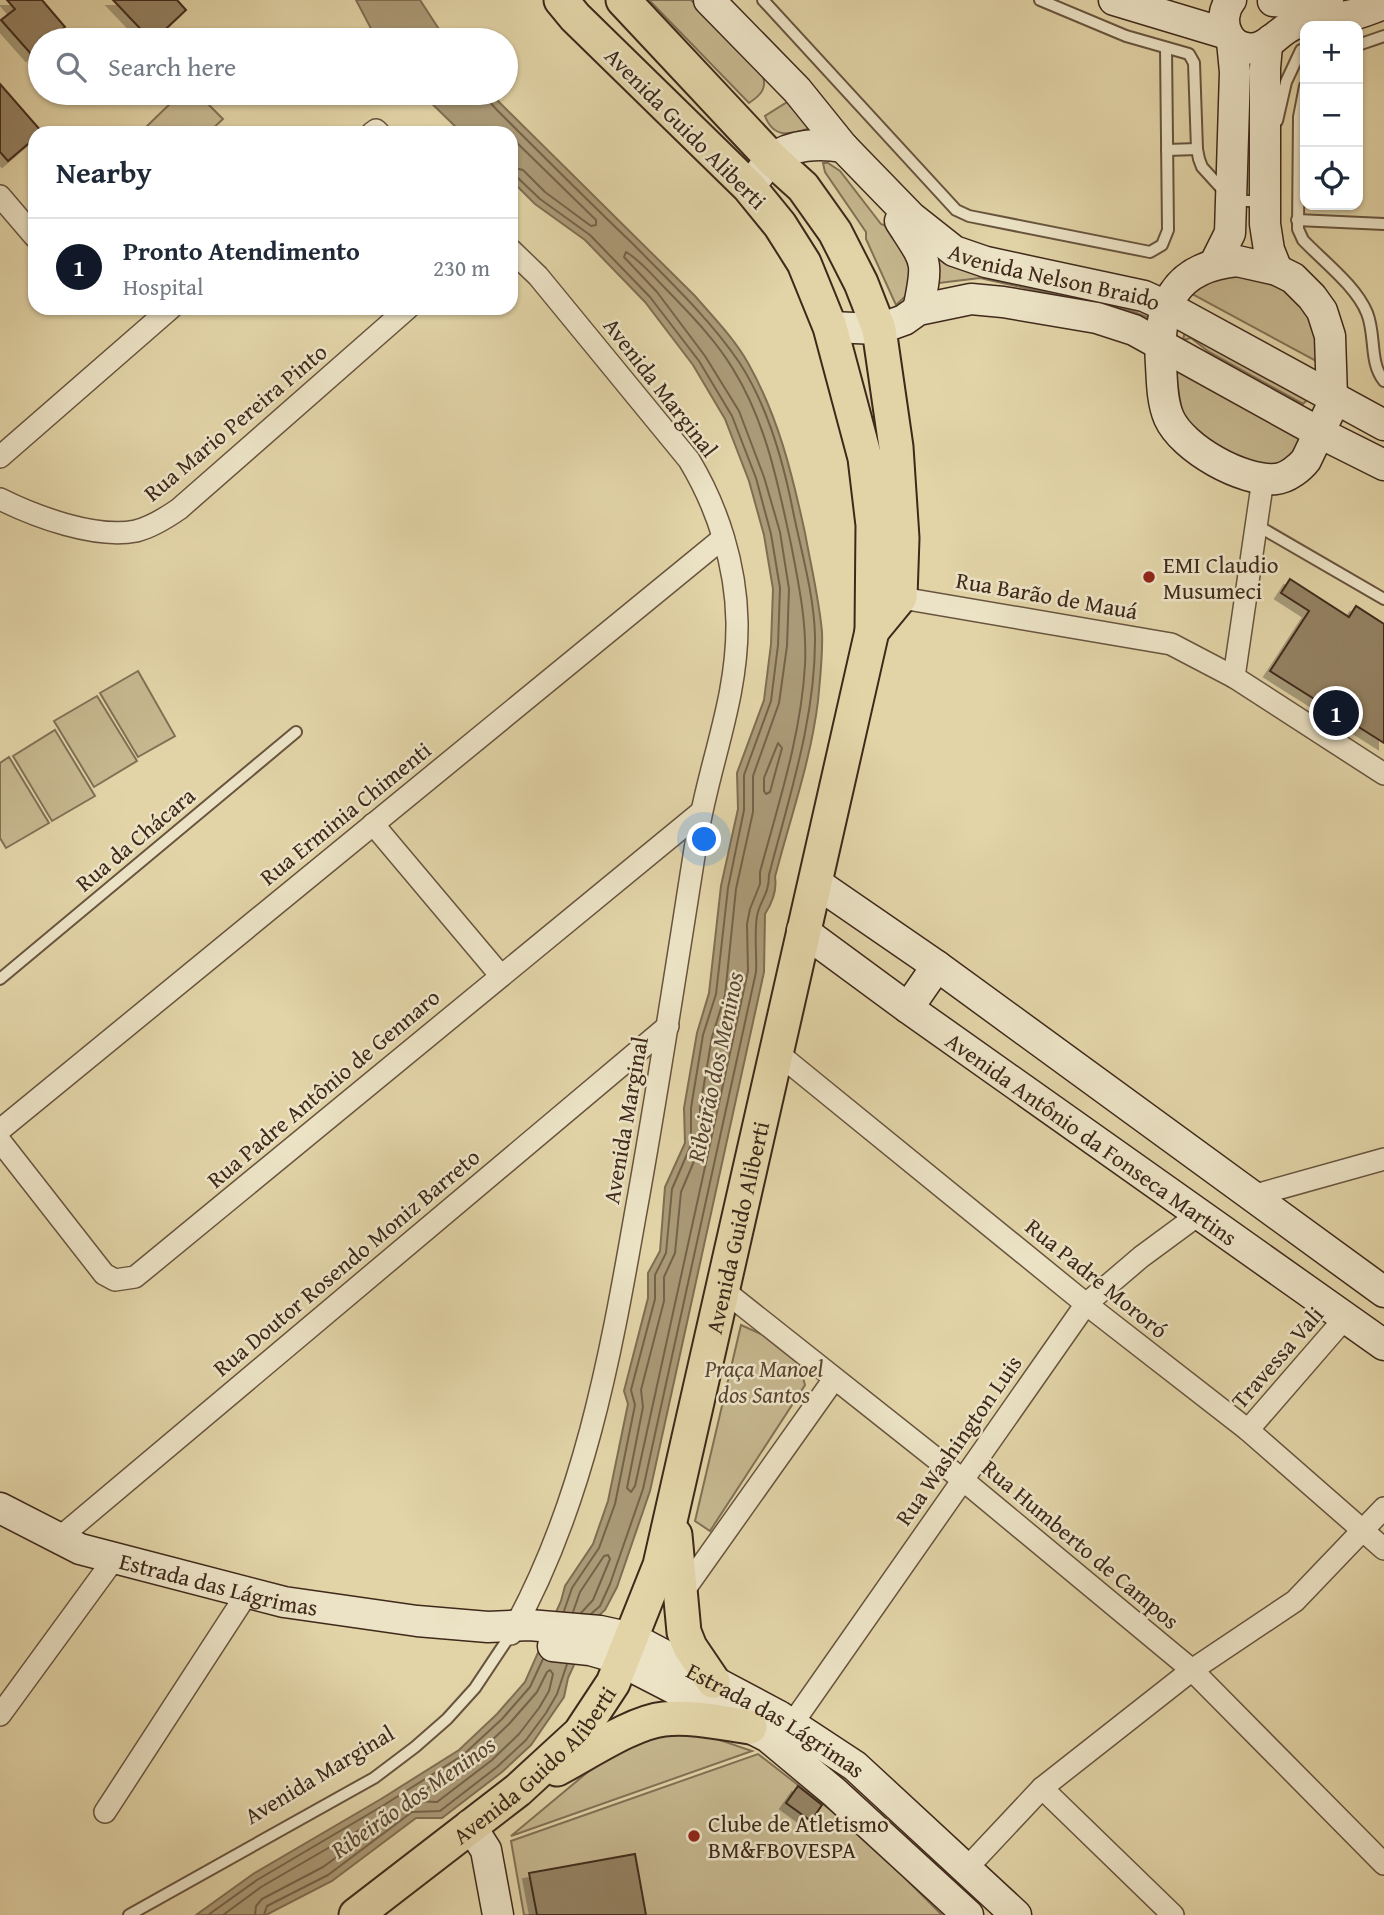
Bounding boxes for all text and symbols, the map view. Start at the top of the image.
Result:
map controls [1300,21,1363,210]
button: + [1300,21,1363,84]
search box [28,28,518,105]
street label: Avenida Guido Aliberti [598,40,774,216]
text: Search here [108,47,236,86]
icon: search [52,48,90,86]
button: − [1300,84,1363,147]
button: locate [1300,147,1363,210]
text: Nearby [56,150,152,194]
text: Pronto Atendimento [123,231,360,270]
street label: Avenida Nelson Braido [944,234,1166,318]
text: 1 [73,251,85,284]
text: 230 m [433,251,490,284]
text: Hospital [123,270,203,303]
street label: Avenida Marginal [596,310,726,464]
street label: Rua Mario Pereira Pinto [136,335,334,509]
place label: EMI Claudio Musumeci [1163,548,1278,607]
street label: Rua Barão de Mauá [954,563,1141,627]
marker: EMI Claudio Musumeci [1141,569,1157,585]
pin: 1 [1313,687,1359,739]
street label: Rua Erminia Chimenti [252,733,438,893]
street label: Rua da Chácara [68,779,202,899]
your location [687,822,721,856]
water label: Ribeirão dos Meninos [678,968,752,1166]
street label: Rua Padre Antônio de Gennaro [199,981,447,1195]
street label: Avenida Antônio da Fonseca Martins [939,1024,1244,1253]
street label: Avenida Marginal [594,1034,656,1206]
street label: Avenida Guido Aliberti [696,1118,777,1337]
street label: Rua Doutor Rosendo Moniz Barreto [205,1140,487,1384]
street label: Rua Padre Mororó [1019,1210,1175,1346]
street label: Travessa Vali [1223,1299,1331,1415]
street label: Rua Washington Luis [887,1348,1029,1532]
park label: Praça Manoel dos Santos [704,1352,824,1411]
street label: Rua Humberto de Campos [975,1451,1187,1637]
street label: Estrada das Lágrimas [116,1543,320,1623]
street label: Estrada das Lágrimas [681,1654,873,1785]
street label: Avenida Guido Aliberti [445,1679,623,1852]
street label: Avenida Marginal [238,1716,400,1832]
water label: Ribeirão dos Meninos [323,1727,503,1867]
place label: Clube de Atletismo BM&FBOVESPA [708,1807,889,1866]
marker: Clube de Atletismo BM&FBOVESPA [686,1828,702,1844]

